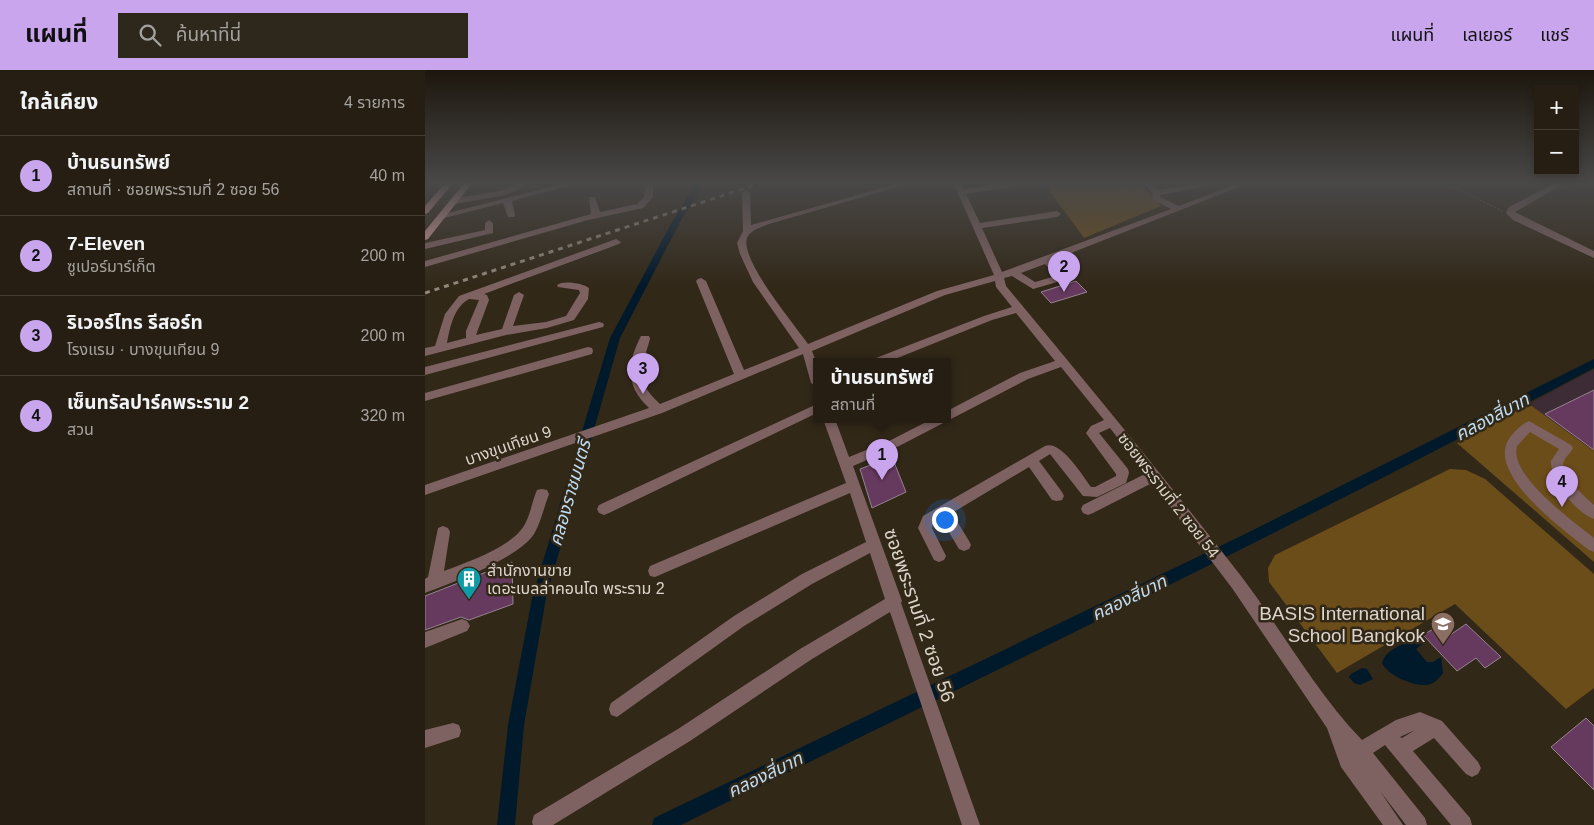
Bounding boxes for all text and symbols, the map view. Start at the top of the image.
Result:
search box [118,13,468,58]
text: แผนที่ [25,20,88,47]
icon: search [136,21,164,49]
text: ค้นหาที่นี่ [176,24,241,45]
text: แผนที่ [1390,25,1434,45]
text: เลเยอร์ [1462,25,1512,45]
text: แชร์ [1540,25,1569,45]
map controls [1534,85,1579,175]
button: + [1534,85,1579,130]
text: ใกล้เคียง [20,90,98,113]
text: 4 รายการ [344,94,405,111]
button: − [1534,130,1579,175]
text: บ้านธนทรัพย์ [67,152,170,173]
text: 1 [32,167,40,184]
text: 40 m [369,167,405,184]
text: สถานที่ · ซอยพระรามที่ 2 ซอย 56 [67,181,279,198]
text: 7-Eleven [67,233,145,254]
text: 2 [32,247,40,264]
text: 200 m [361,247,405,264]
pin: 2 [1048,251,1080,292]
text: ซูเปอร์มาร์เก็ต [67,258,156,275]
text: ริเวอร์ไทร รีสอร์ท [67,312,203,333]
text: 3 [32,327,40,344]
text: 200 m [361,327,405,344]
text: โรงแรม · บางขุนเทียน 9 [67,341,219,358]
pin: 3 [627,353,659,394]
popup [813,358,951,423]
text: บ้านธนทรัพย์ [830,367,934,388]
water label: คลองสี่บาท [1450,386,1533,445]
text: เซ็นทรัลปาร์คพระราม 2 [67,392,249,413]
text: สถานที่ [830,396,875,413]
text: 4 [32,407,40,424]
text: 320 m [361,407,405,424]
text: สวน [67,421,94,438]
street label: บางขุนเทียน 9 [463,423,554,469]
street label: ซอยพระรามที่ 2 ซอย 54 [1115,428,1225,561]
water label: คลองราชมนตรี [545,435,596,548]
pin: 1 [866,439,898,480]
pin: 4 [1546,466,1578,507]
your location [932,507,958,533]
street label: ซอยพระรามที่ 2 ซอย 56 [880,525,962,705]
place label: สำนักงานขาย เดอะเบลล่าคอนโด พระราม 2 [487,562,665,597]
building icon: สำนักงานขาย เดอะเบลล่าคอนโด พระราม 2 [456,566,482,600]
water label: คลองสี่บาท [1087,568,1171,625]
place label: BASIS International School Bangkok [1259,603,1425,646]
school or university icon: BASIS International School Bangkok [1430,611,1456,645]
water label: คลองสี่บาท [723,745,807,802]

